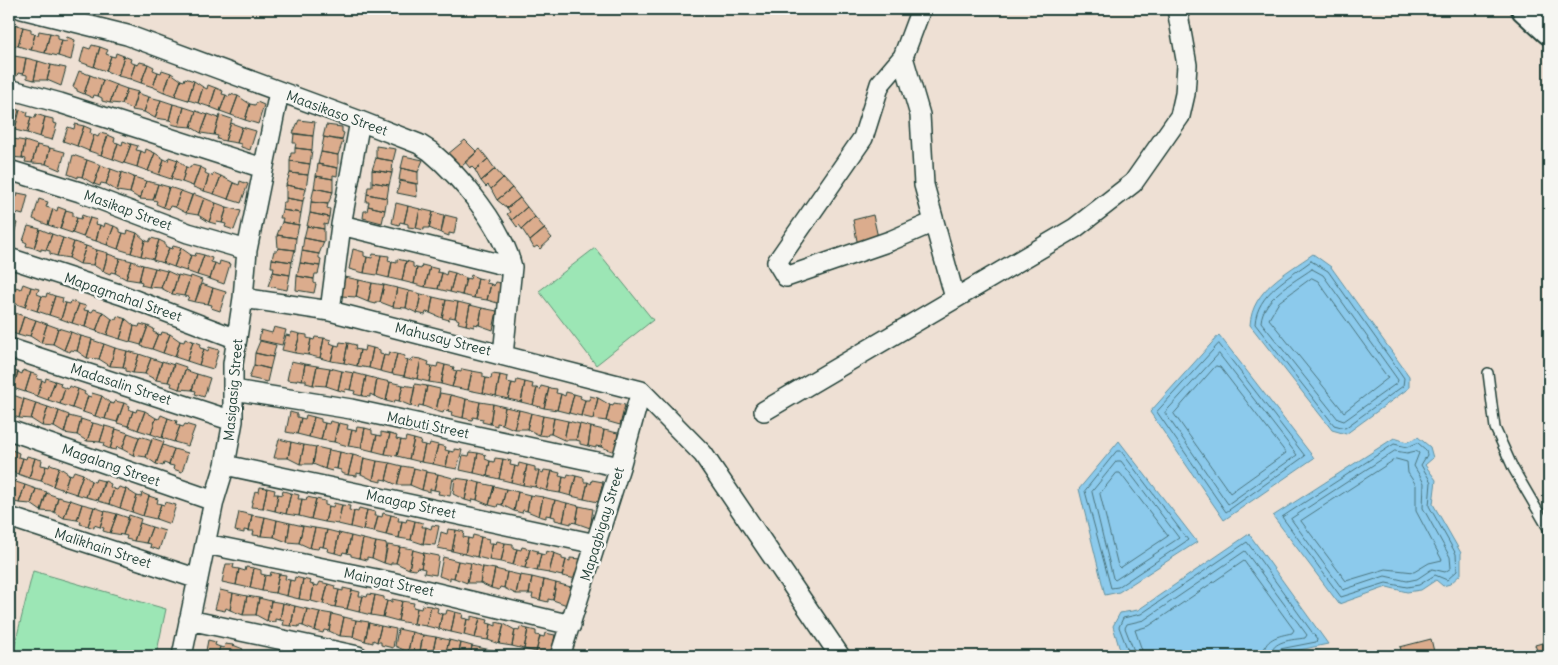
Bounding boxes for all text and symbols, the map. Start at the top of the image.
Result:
street label: Maasikaso Street [284,86,390,140]
street label: Masikap Street [81,186,175,234]
street label: Mapagmahal Street [62,268,184,326]
street label: Mahusay Street [393,318,493,360]
street label: Masigasig Street [220,338,246,442]
street label: Madasalin Street [68,359,174,409]
street label: Mabuti Street [385,407,471,443]
street label: Magalang Street [59,440,163,490]
street label: Mapagbigay Street [576,465,628,583]
street label: Maagap Street [364,486,458,522]
street label: Malikhain Street [52,524,154,572]
street label: Maingat Street [342,564,436,600]

